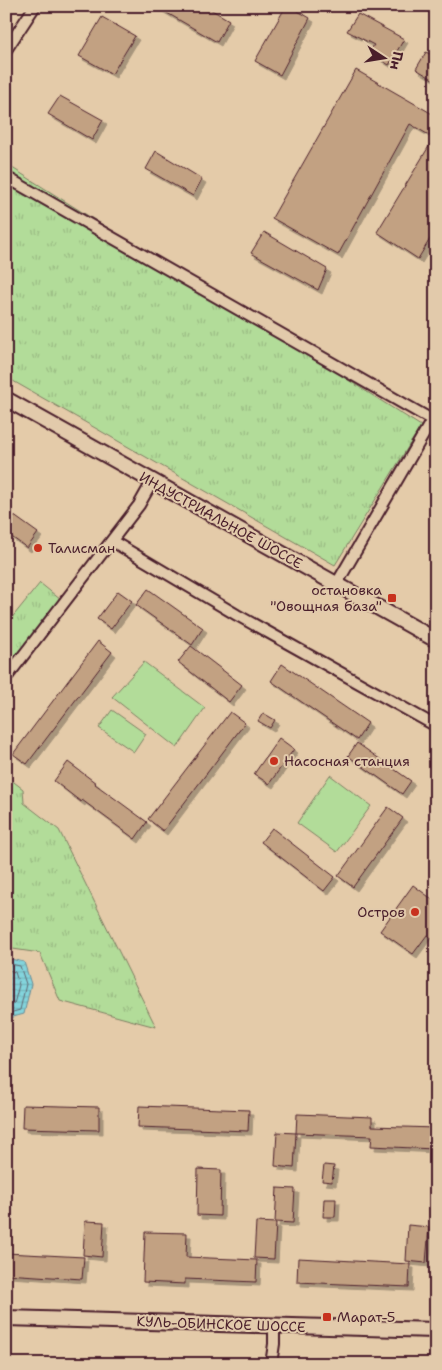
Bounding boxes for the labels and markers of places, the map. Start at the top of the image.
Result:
place label: Талисман [48,539,115,557]
marker: Талисман [32,542,44,554]
place label: остановка "Овощная база" [270,581,382,615]
marker: остановка "Овощная база" [386,592,398,604]
place label: Насосная станция [284,752,410,770]
marker: Насосная станция [268,755,280,767]
place label: Остров [357,903,405,921]
marker: Остров [409,906,421,918]
place label: Марат-5 [337,1308,395,1326]
marker: Марат-5 [321,1311,333,1323]

